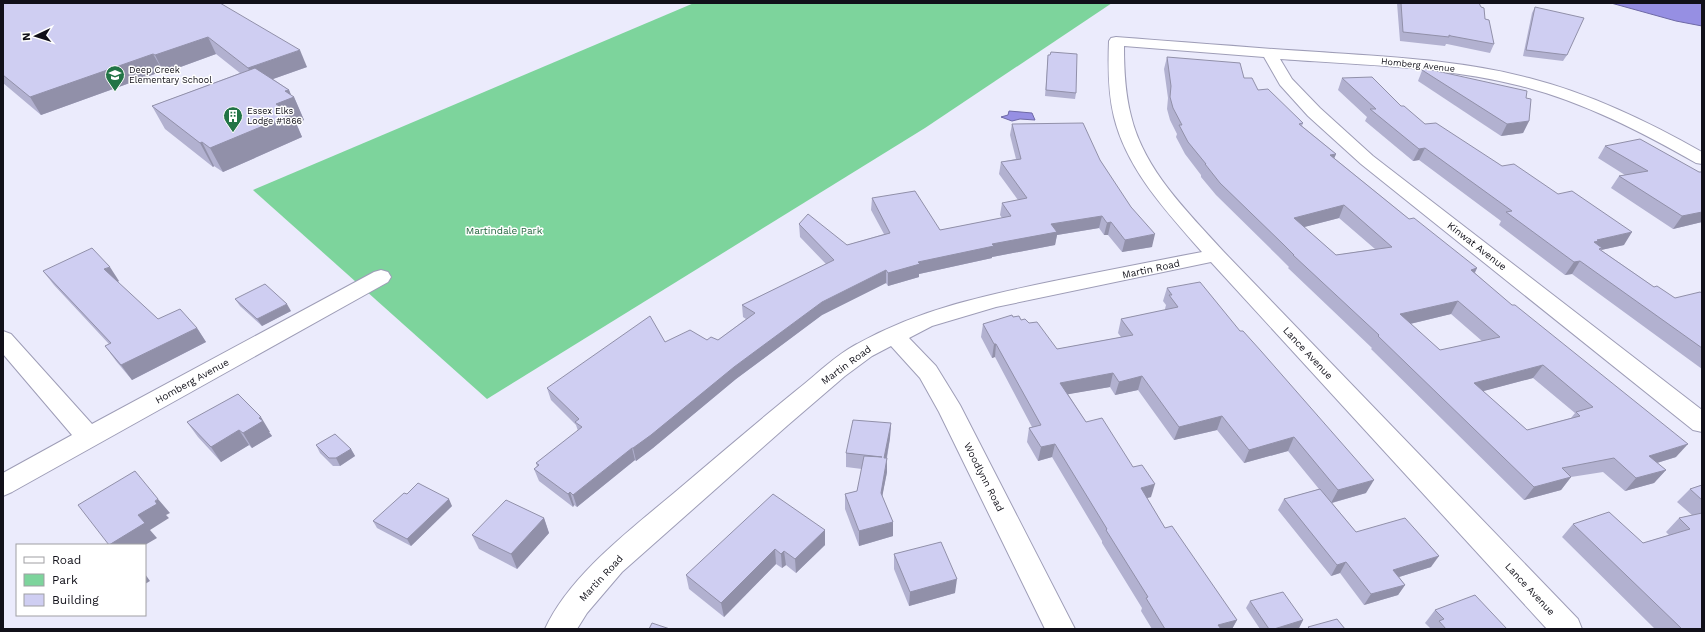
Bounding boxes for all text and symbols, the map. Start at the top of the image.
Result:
north arrow [16,16,56,56]
text: N [20,32,33,41]
street label: Homberg Avenue [1381,56,1455,74]
school or university icon: Deep Creek Elementary School [104,64,126,92]
place label: Deep Creek Elementary School [129,65,212,85]
building icon: Essex Elks Lodge #1866 [222,105,244,133]
place label: Essex Elks Lodge #1866 [247,106,302,126]
street label: Kinwat Avenue [1445,220,1509,273]
park label: Martindale Park [466,225,543,236]
street label: Martin Road [1121,258,1181,280]
street label: Lance Avenue [1281,325,1335,382]
street label: Martin Road [819,343,873,387]
street label: Homberg Avenue [153,356,231,406]
street label: Woodlynn Road [962,441,1006,513]
legend [16,544,146,616]
text: Road [52,553,81,567]
street label: Martin Road [577,553,625,603]
street label: Lance Avenue [1503,561,1557,618]
text: Park [52,573,78,587]
text: Building [52,593,99,607]

